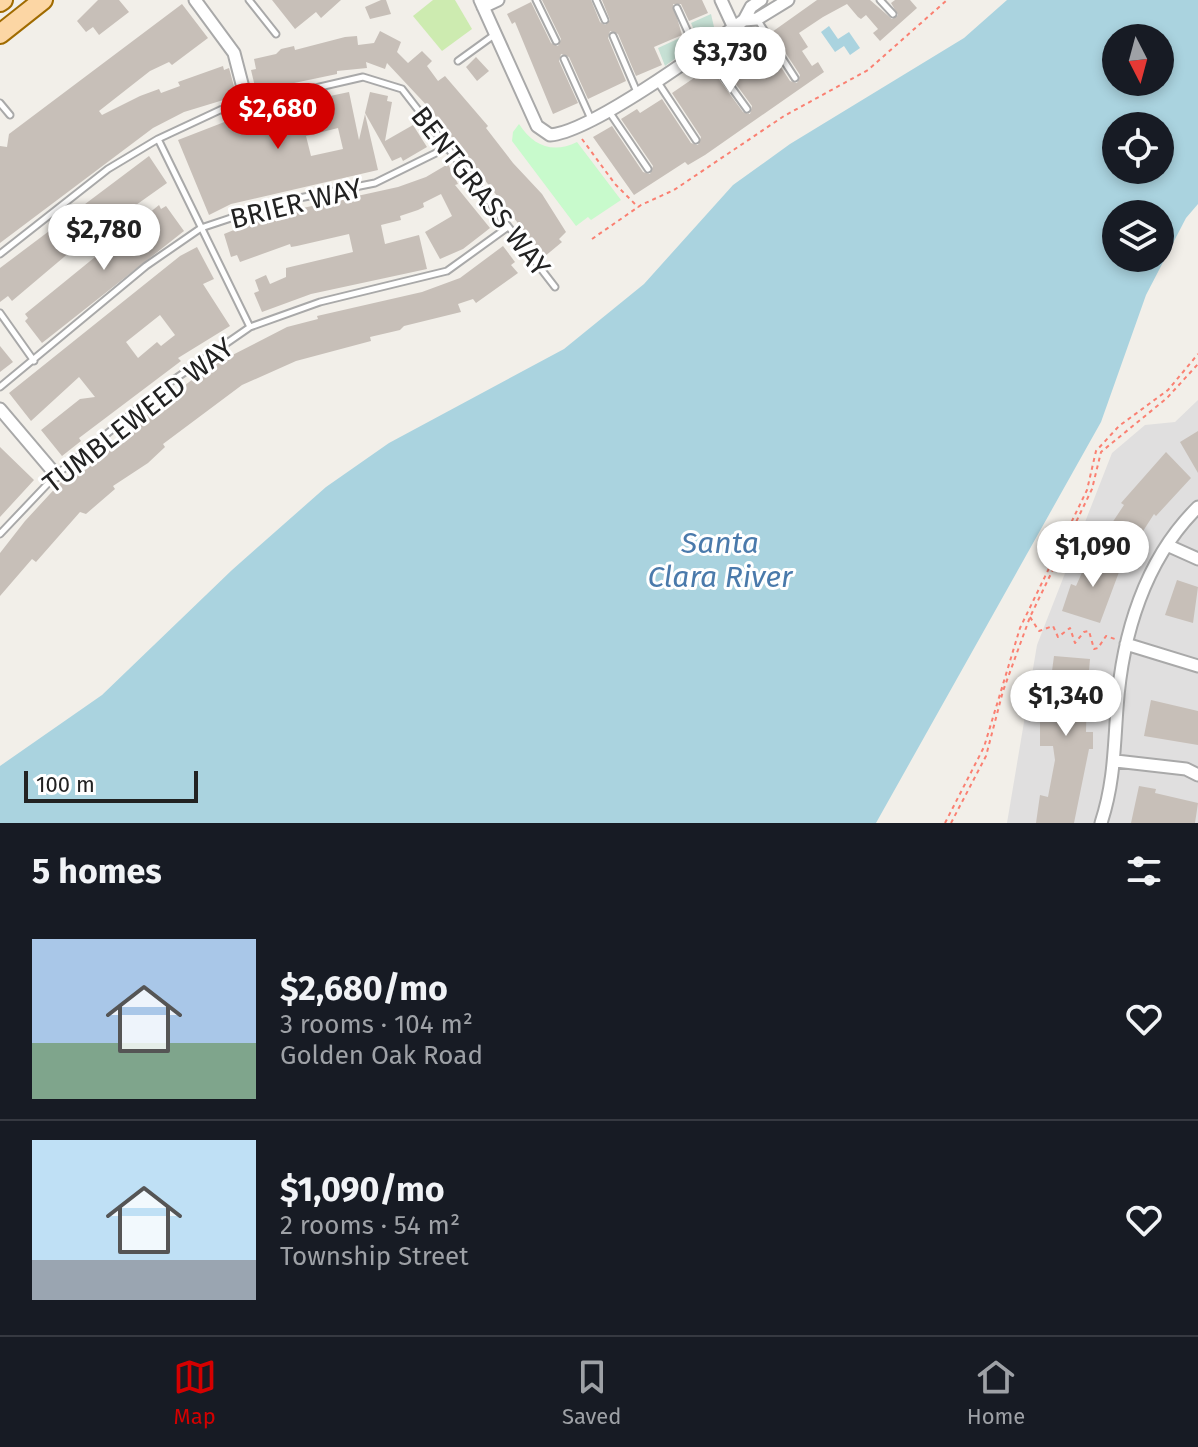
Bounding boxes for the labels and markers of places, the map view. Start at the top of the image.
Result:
pin: $3,730 [665,27,795,95]
pin: $2,680 [213,83,343,151]
pin: $2,780 [39,204,169,272]
pin: $1,090 [1028,521,1158,589]
pin: $1,340 [1001,670,1131,738]

